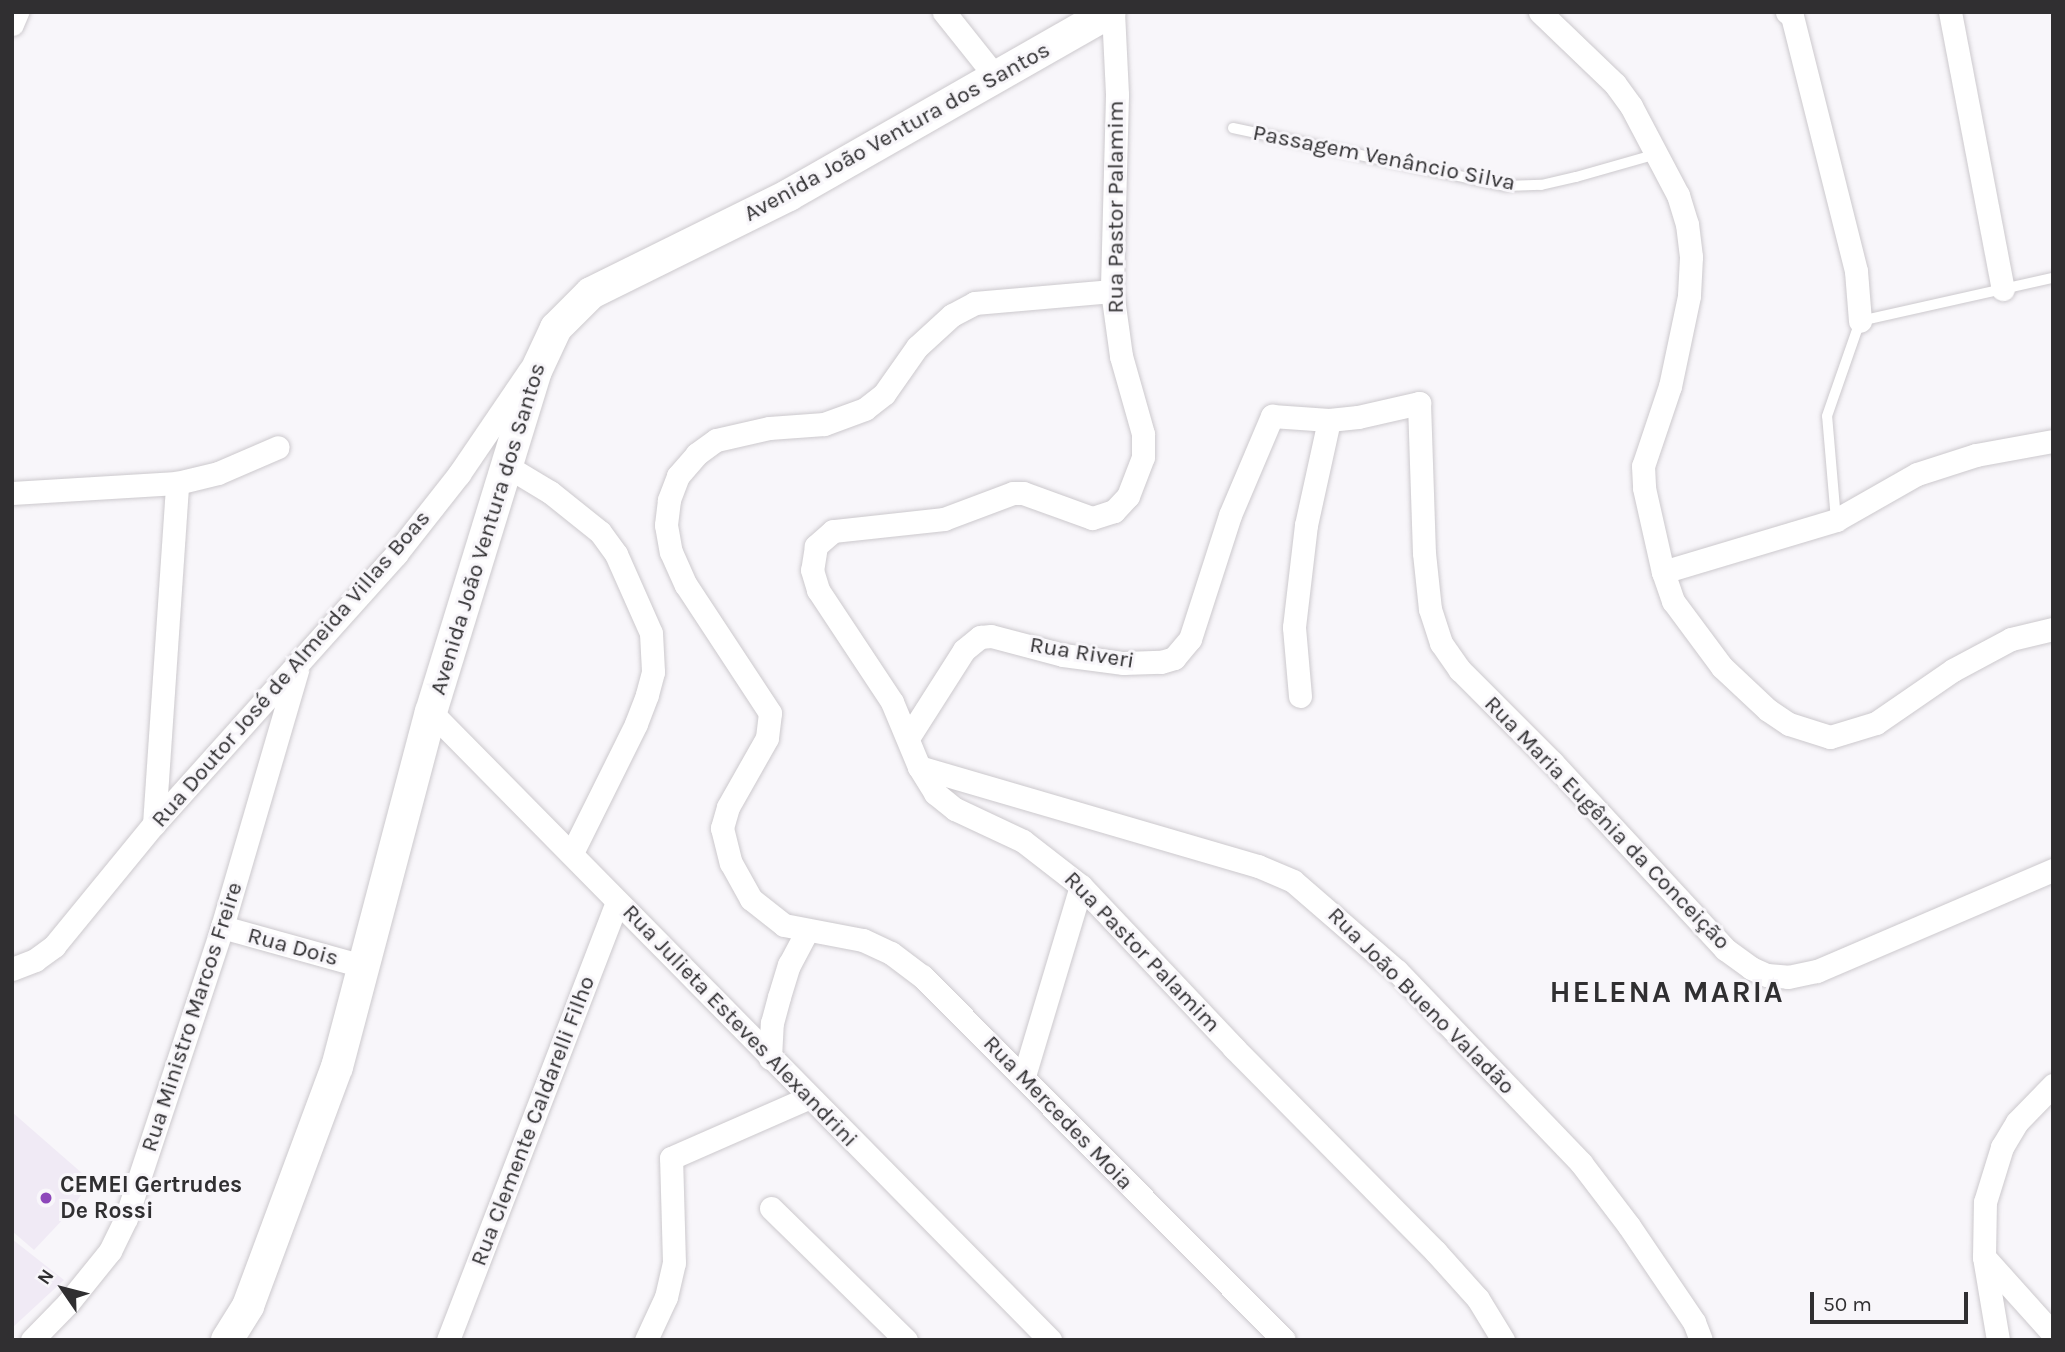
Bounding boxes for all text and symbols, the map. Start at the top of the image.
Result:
street label: Avenida João Ventura dos Santos [739,36,1055,228]
street label: Rua Pastor Palamim [1102,101,1130,313]
street label: Passagem Venâncio Silva [1251,119,1517,197]
street label: Avenida João Ventura dos Santos [424,360,552,698]
street label: Rua Doutor José de Almeida Villas Boas [146,505,436,833]
street label: Rua Riveri [1028,631,1136,675]
street label: Rua Maria Eugênia da Conceição [1478,690,1736,956]
street label: Rua Pastor Palamim [1058,866,1226,1038]
street label: Rua Ministro Marcos Freire [135,879,249,1155]
street label: Rua Julieta Esteves Alexandrini [617,899,863,1153]
street label: Rua João Bueno Valadão [1322,902,1520,1100]
street label: Rua Dois [245,922,341,972]
street label: Rua Clemente Caldarelli Filho [465,972,601,1270]
district label: HELENA MARIA [1551,974,1783,1010]
street label: Rua Mercedes Moia [977,1030,1139,1196]
place label: CEMEI Gertrudes De Rossi [60,1171,242,1225]
marker: CEMEI Gertrudes De Rossi [38,1190,54,1206]
north arrow [28,1254,98,1324]
text: N [33,1265,59,1289]
scale bar [1813,1278,1970,1322]
text: 50 m [1823,1292,1872,1316]

